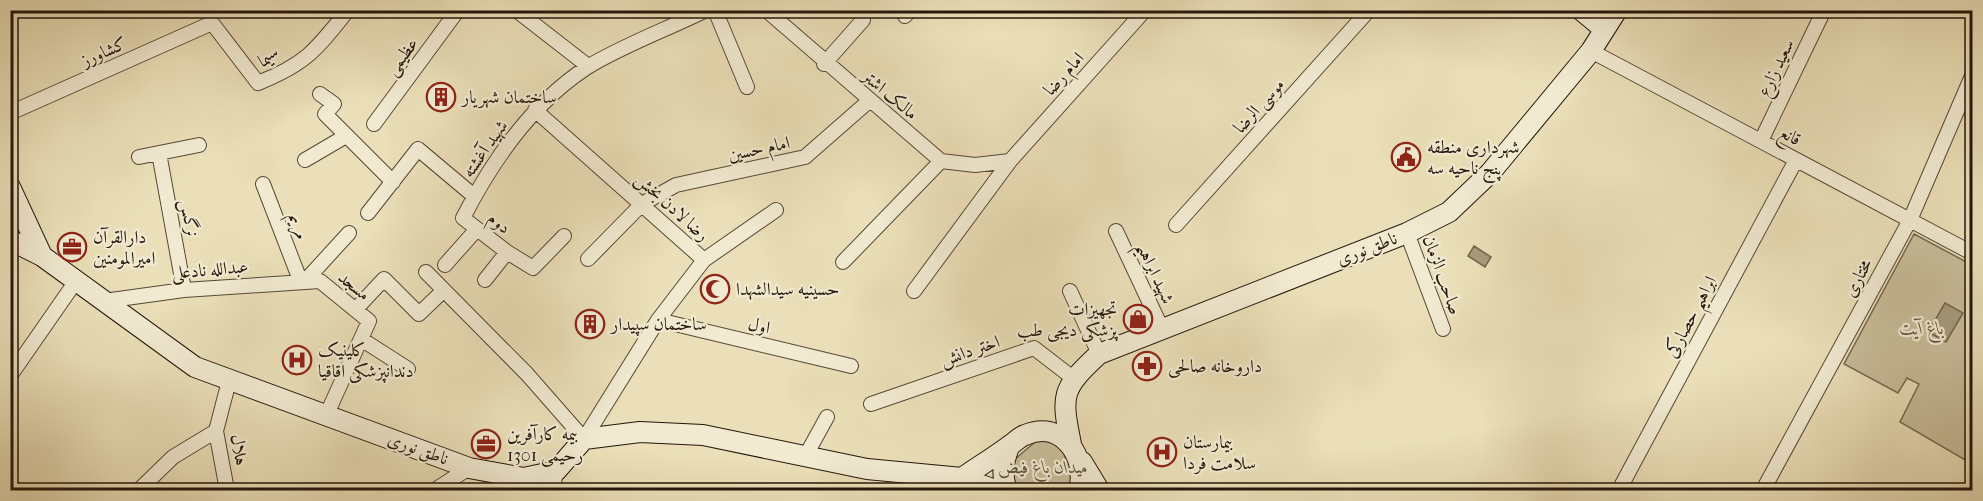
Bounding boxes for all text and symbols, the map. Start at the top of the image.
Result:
street label: کشاورز [76,33,130,72]
street label: عظیمی [381,34,424,81]
street label: سعید زارع [1753,36,1803,102]
street label: سیما [255,44,283,72]
street label: امام رضا [1039,48,1093,103]
street label: مالک اشتر [856,65,922,124]
street label: موسی الرضا [1229,74,1290,139]
building icon: ساختمان شهریار [425,81,457,113]
place label: ساختمان شهریار [460,87,557,109]
street label: شهید آغشته [458,116,513,182]
street label: قانع [1773,122,1805,155]
street label: امام حسین [726,132,793,171]
place label: شهرداری منطقه پنج ناحیه سه [1427,137,1519,184]
public building icon: شهرداری منطقه پنج ناحیه سه [1390,141,1422,173]
street label: رضا لادن بخش [630,168,713,246]
street label: نرگس [174,197,203,239]
street label: دوم [480,208,515,242]
street label: مریم [279,210,313,244]
place label: دارالقرآن امیرالمومنین [93,227,155,269]
street label: ناطق نوری [1334,228,1400,270]
office icon: دارالقرآن امیرالمومنین [56,231,88,263]
street label: صاحب الزمان [1417,233,1466,318]
street label: شهید ابراهیم [1125,239,1178,310]
street label: مختاری [1839,255,1877,301]
street label: عبدالله نادعلی [171,256,249,286]
street label: مسجد [334,267,374,305]
street label: ابراهیم حصارکی [1659,272,1728,365]
mosque icon: حسینیه سیدالشهدا [699,273,731,305]
place label: حسینیه سیدالشهدا [736,279,840,301]
place label: تجهیزات پزشکی دیجی طب [1017,299,1119,343]
shop icon: تجهیزات پزشکی دیجی طب [1122,303,1154,335]
building icon: ساختمان سپیدار [574,308,606,340]
street label: اول [746,313,772,339]
place label: ساختمان سپیدار [609,314,707,337]
park label: باغ آیت [1900,318,1945,343]
street label: اختر دانش [937,331,1003,372]
place label: کلینیک دندانپزشکی اقاقیا [318,340,414,384]
hospital icon: کلینیک دندانپزشکی اقاقیا [281,344,313,376]
pharmacy icon: داروخانه صالحی [1131,350,1163,382]
place label: داروخانه صالحی [1168,356,1262,378]
place label: بیمه کارآفرین 1301 رحیمی [507,424,583,467]
street label: ناطق نوری [385,428,451,470]
office icon: بیمه کارآفرین 1301 رحیمی [470,428,502,460]
place label: بیمارستان سلامت فردا [1183,432,1256,475]
street label: هلال [226,433,252,467]
hospital icon: بیمارستان سلامت فردا [1146,436,1178,468]
park label: میدان باغ فیض [998,457,1088,482]

